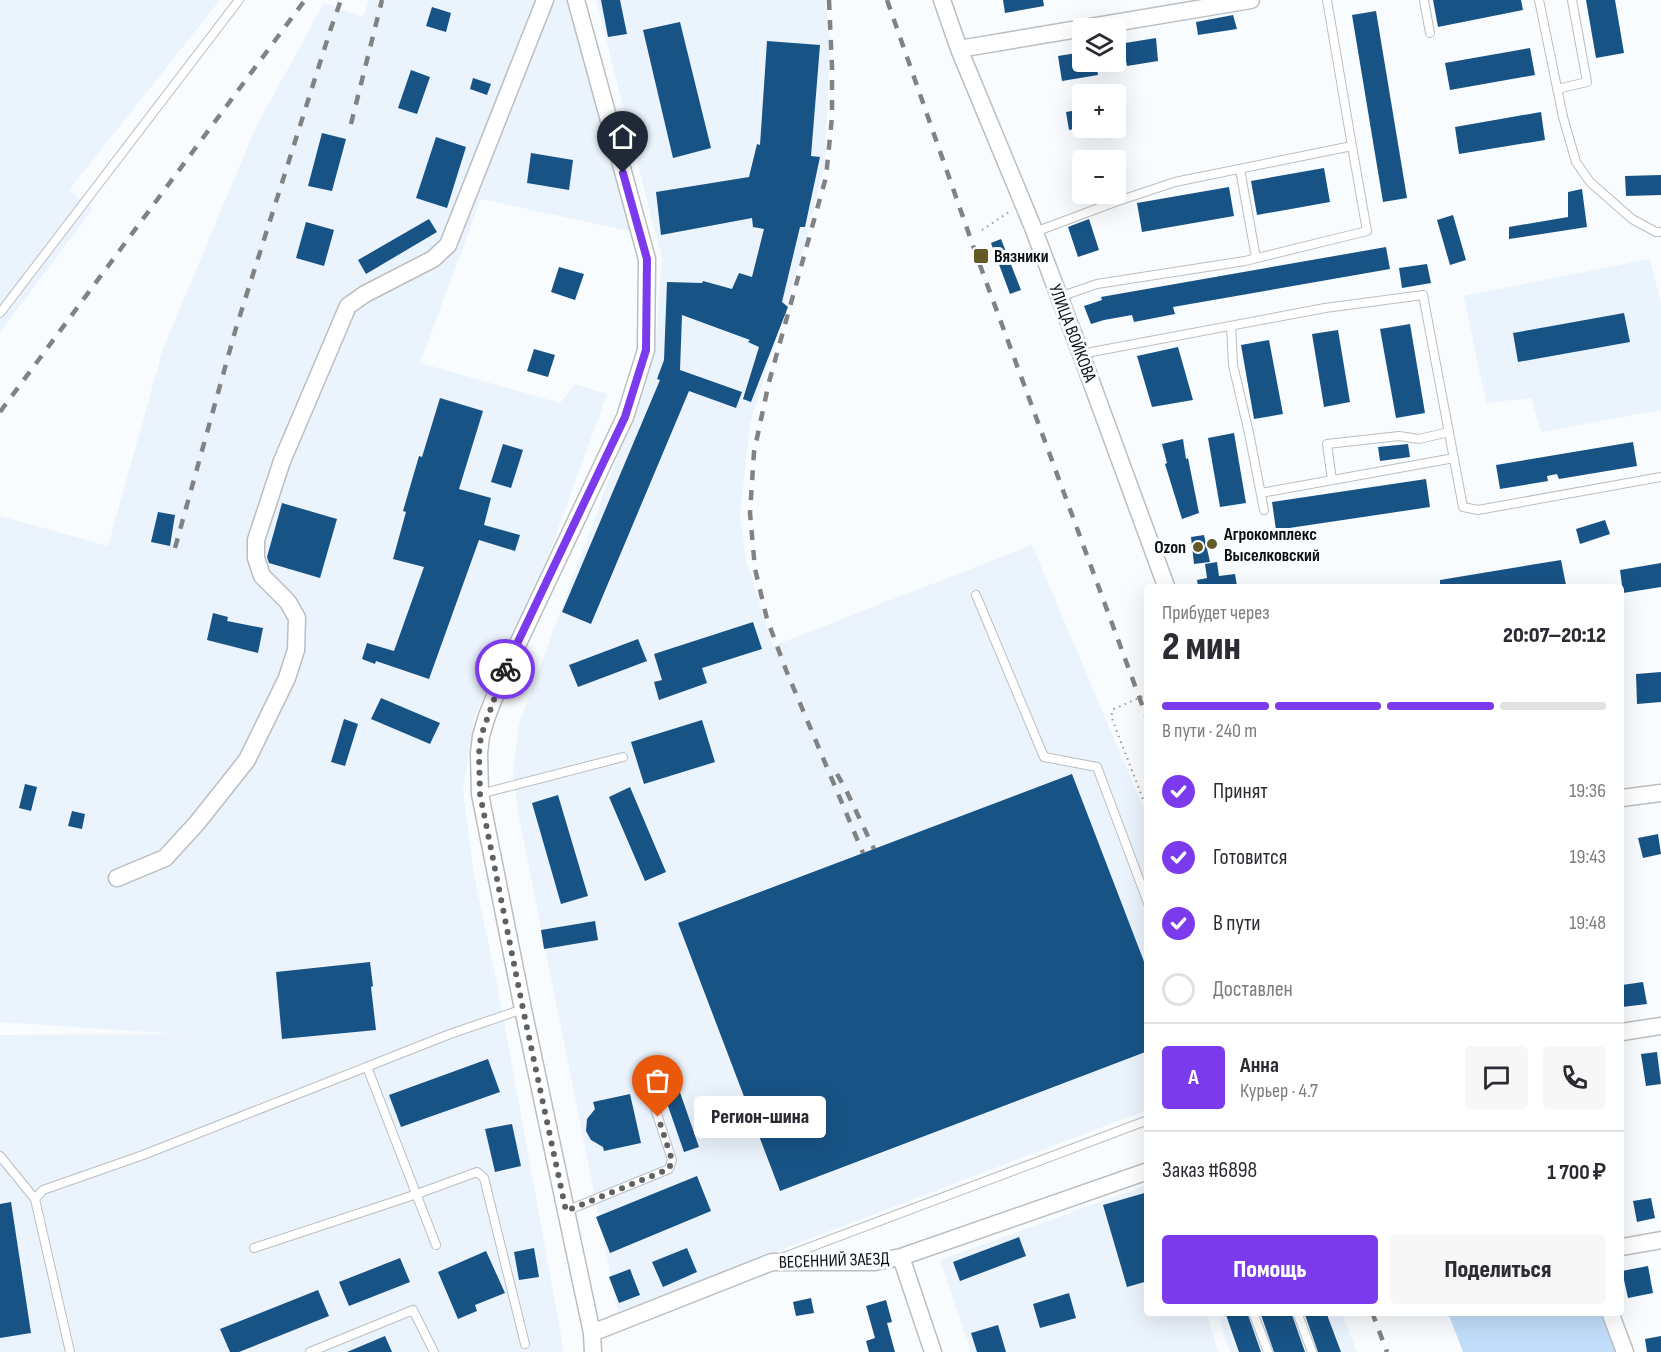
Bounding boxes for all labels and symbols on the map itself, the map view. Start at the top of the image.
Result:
pin [597,111,648,173]
place label: Вязники [994,246,1049,267]
marker: Вязники [972,247,990,265]
street label: УЛИЦА ВОЙКОВА [1044,281,1101,385]
place label: Агрокомплекс Выселковский [1223,524,1320,566]
place label: Ozon [1154,537,1186,558]
marker: Агрокомплекс Выселковский [1205,537,1219,551]
marker: Ozon [1191,540,1205,554]
courier [475,639,535,699]
pin [632,1055,683,1117]
callout: Регион-шина [694,1096,826,1138]
street label: ВЕСЕННИЙ ЗАЕЗД [778,1248,890,1273]

